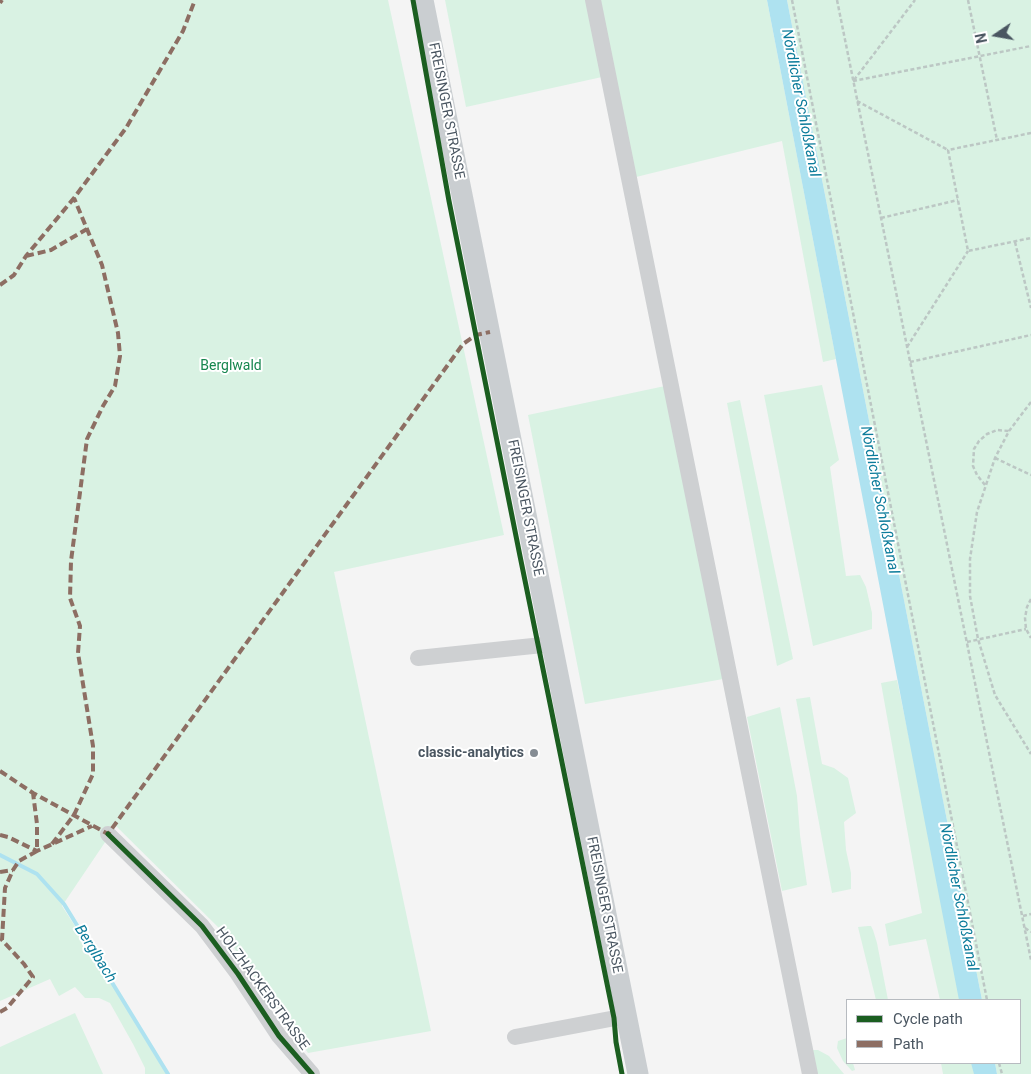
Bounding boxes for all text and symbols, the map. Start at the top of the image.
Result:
north arrow [971,10,1021,60]
water label: Nördlicher Schloßkanal [777,28,823,178]
text: N [972,32,990,45]
street label: FREISINGER STRASSE [425,41,467,181]
park label: Berglwald [200,358,262,374]
water label: Nördlicher Schloßkanal [856,425,902,575]
street label: FREISINGER STRASSE [504,438,546,578]
place label: classic-analytics [418,745,524,761]
marker: classic-analytics [528,747,540,759]
water label: Nördlicher Schloßkanal [935,822,981,972]
street label: FREISINGER STRASSE [583,835,625,975]
water label: Berglbach [70,922,120,986]
street label: HOLZHACKERSTRASSE [212,924,312,1054]
legend [846,999,1021,1064]
text: Cycle path [893,1010,963,1028]
text: Path [893,1035,924,1053]

